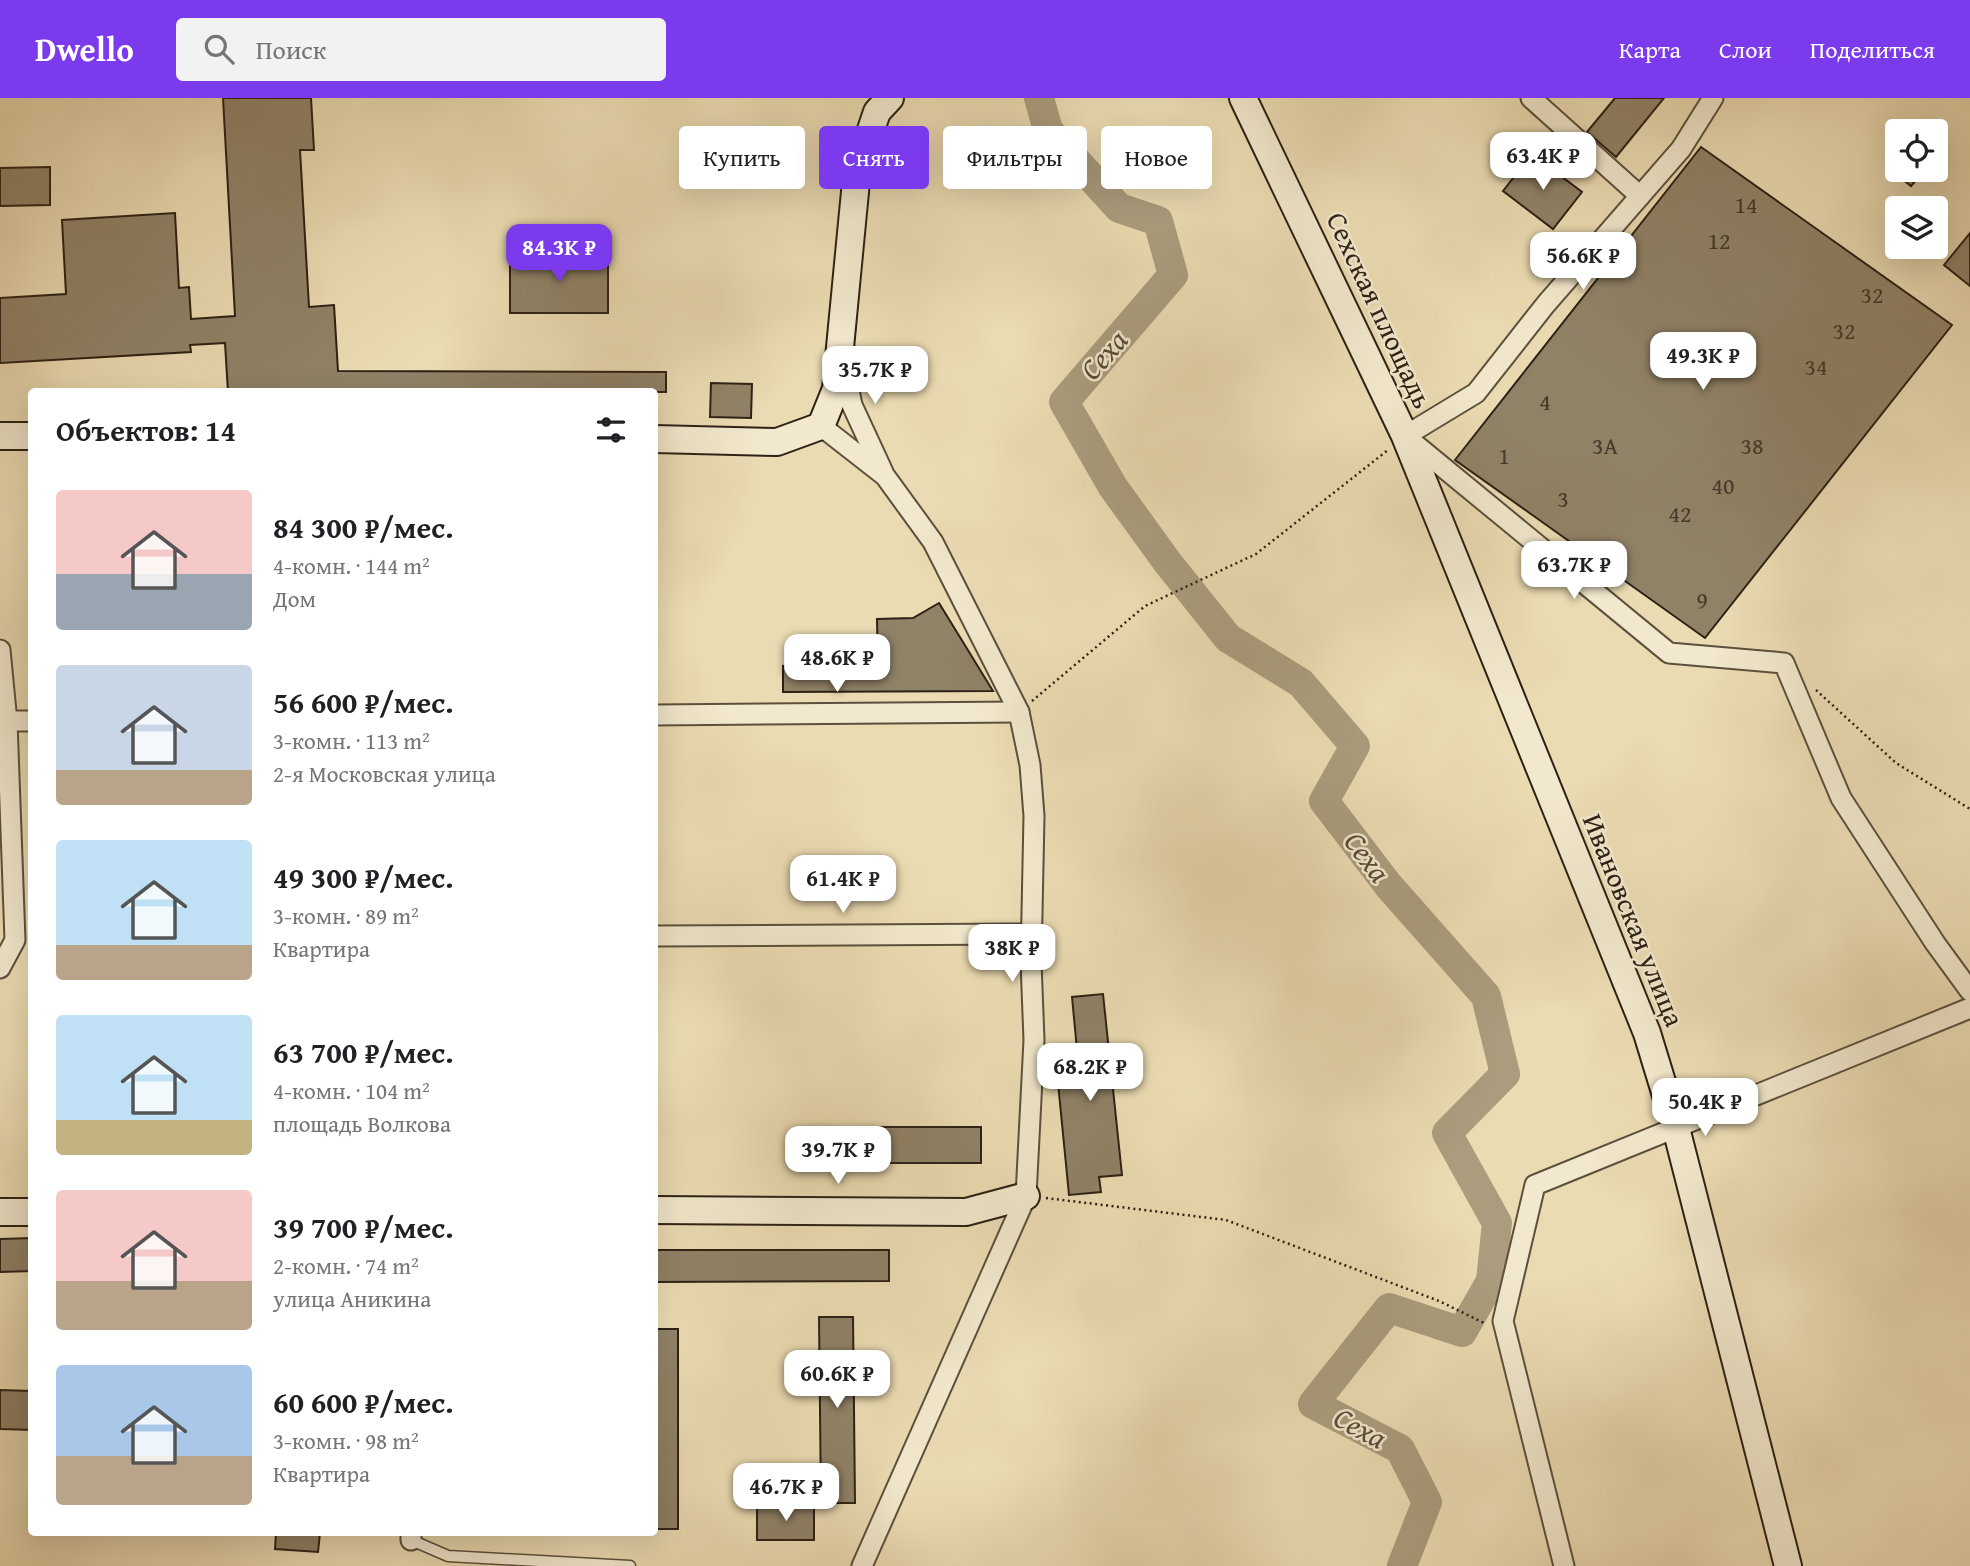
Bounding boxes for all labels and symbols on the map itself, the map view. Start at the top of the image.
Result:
pin: 63.4K ₽ [1478,132,1608,192]
house number: 14 [1734,187,1758,222]
street label: Сехская площадь [1317,205,1444,415]
house number: 12 [1707,223,1731,258]
pin: 84.3K ₽ [494,225,624,284]
pin: 56.6K ₽ [1518,232,1648,292]
house number: 32 [1860,277,1884,312]
house number: 32 [1832,313,1856,348]
water label: Сеха [1069,319,1138,389]
pin: 49.3K ₽ [1638,332,1768,392]
pin: 35.7K ₽ [810,346,940,406]
house number: 34 [1804,349,1828,384]
house number: 4 [1539,384,1551,419]
house number: 3А [1592,428,1619,463]
house number: 38 [1740,428,1764,463]
house number: 1 [1498,438,1510,473]
house number: 40 [1711,468,1735,503]
house number: 3 [1557,481,1569,516]
house number: 42 [1668,496,1692,531]
pin: 63.7K ₽ [1509,542,1639,601]
house number: 9 [1696,582,1708,617]
pin: 48.6K ₽ [772,634,902,694]
street label: Ивановская улица [1573,807,1696,1033]
water label: Сеха [1334,822,1402,891]
pin: 61.4K ₽ [778,856,908,915]
pin: 38K ₽ [963,924,1061,984]
pin: 68.2K ₽ [1025,1044,1155,1103]
pin: 50.4K ₽ [1640,1079,1770,1138]
pin: 39.7K ₽ [773,1126,903,1186]
pin: 60.6K ₽ [772,1350,902,1410]
water label: Сеха [1326,1395,1395,1459]
pin: 46.7K ₽ [721,1464,851,1523]

